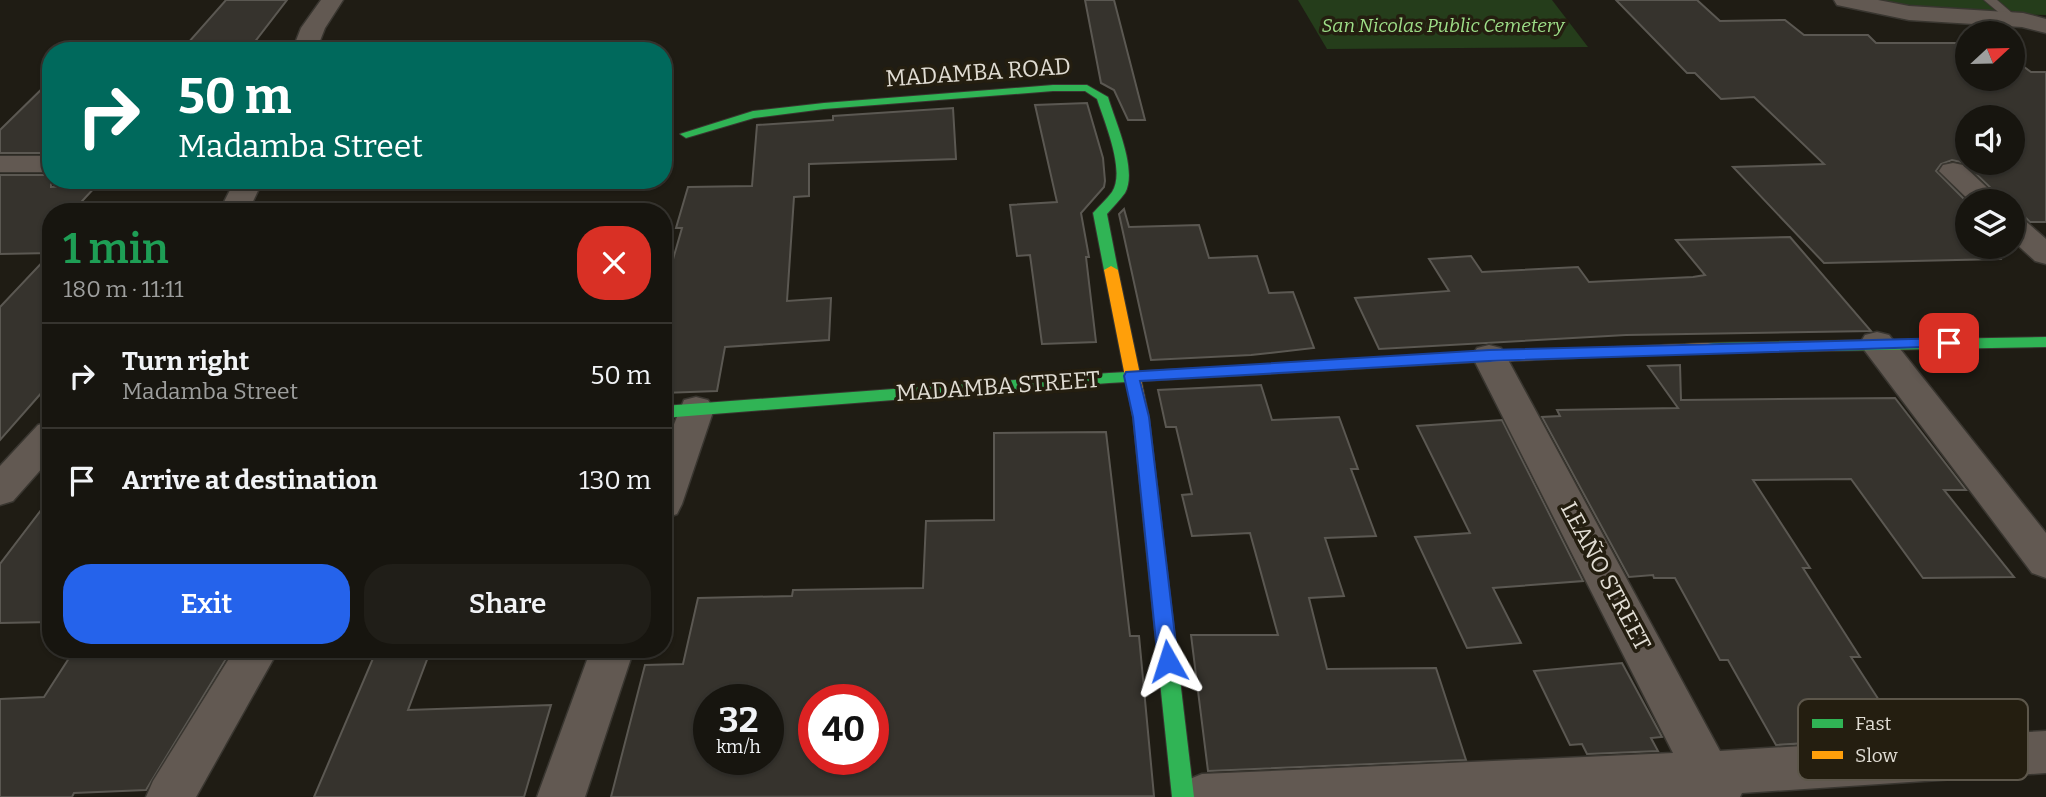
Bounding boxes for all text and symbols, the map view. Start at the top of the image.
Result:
park label: San Nicolas Public Cemetery [1322,14,1566,37]
north arrow [1955,21,2025,91]
map controls [1955,21,2025,259]
street label: MADAMBA ROAD [884,52,1072,92]
text: 50 m [178,67,291,126]
icon: right [63,70,154,161]
button: sound [1955,105,2025,175]
text: Madamba Street [178,127,423,165]
button: layers [1955,189,2025,259]
text: 1 min [63,224,169,274]
button: close [577,226,651,300]
text: 180 m · 11:11 [63,275,184,303]
pin [1919,313,1979,373]
icon: arrive [1930,324,1968,362]
text: Turn right [122,346,249,377]
icon: right [63,357,101,395]
text: 50 m [590,360,651,391]
street label: MADAMBA STREET [895,365,1101,407]
text: Madamba Street [122,377,298,405]
icon: arrive [63,462,101,500]
text: Arrive at destination [122,465,377,496]
text: 130 m [579,465,651,496]
street label: LEAÑO STREET [1555,497,1657,655]
button: Exit [63,564,350,644]
button: Share [364,564,651,644]
position arrow [1131,624,1205,698]
speed limit sign: 40 [798,684,889,775]
text: 32 [719,699,758,741]
legend [1798,699,2028,780]
text: Fast [1855,712,1892,735]
text: km/h [716,736,761,758]
text: Slow [1855,744,1898,767]

